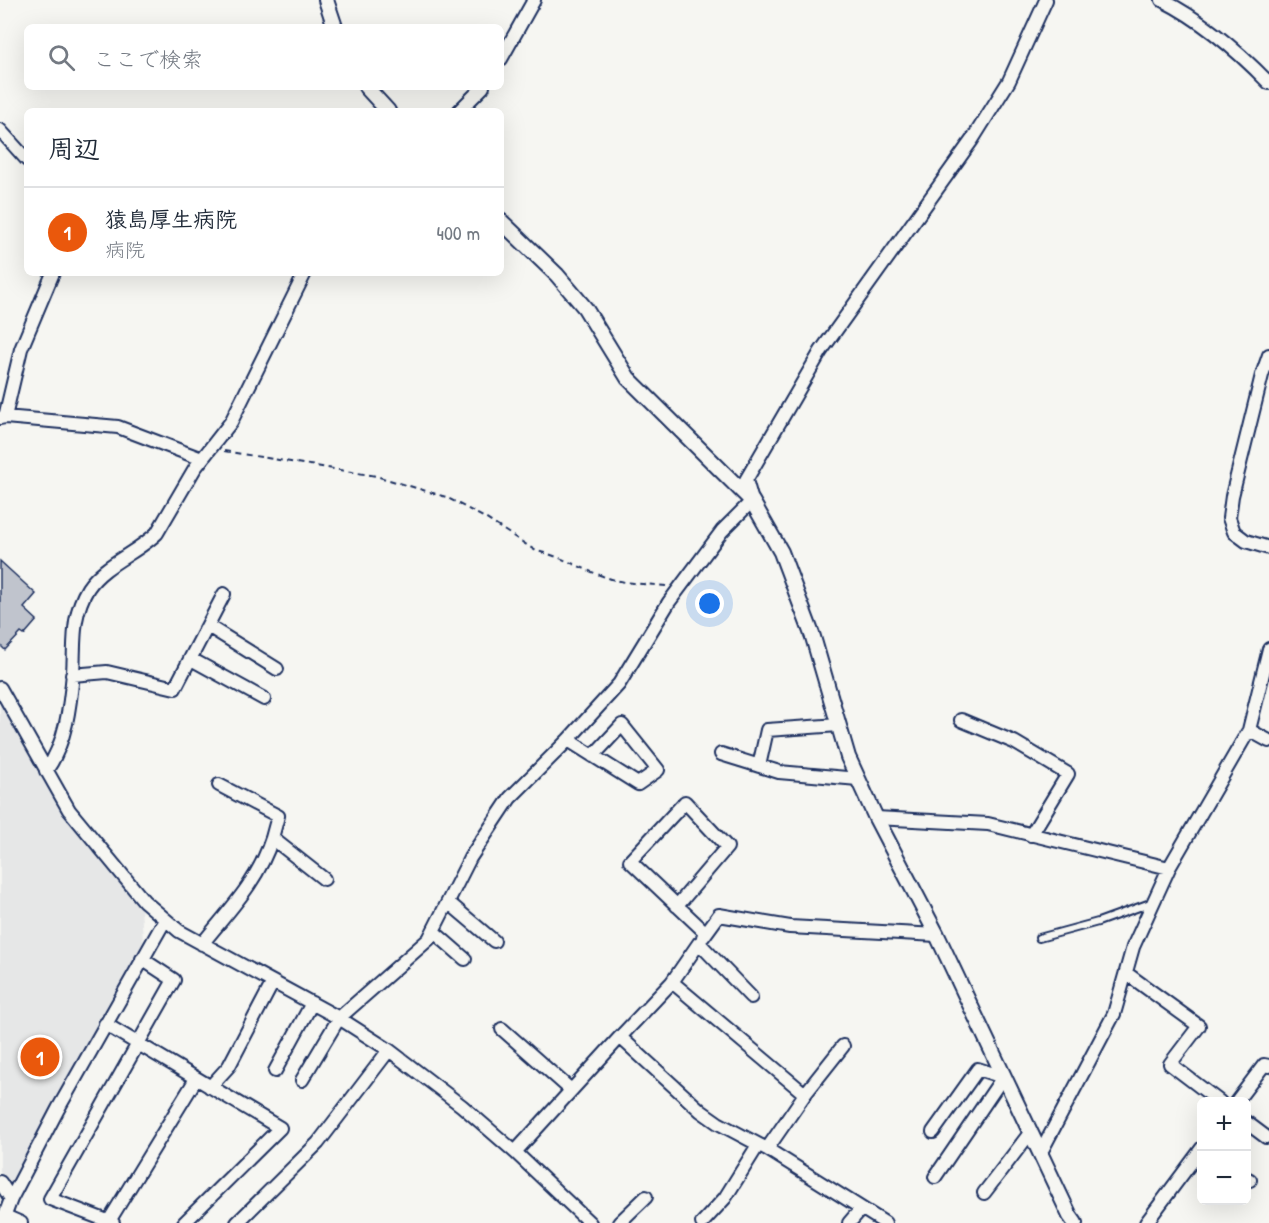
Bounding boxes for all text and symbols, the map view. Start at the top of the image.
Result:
search box [24,24,504,90]
icon: search [45,41,78,74]
text: ここで検索 [93,44,203,74]
text: 周辺 [48,131,100,166]
text: 猿島厚生病院 [105,204,237,234]
text: 1 [64,219,71,246]
text: 400 m [436,219,480,246]
text: 病院 [105,236,145,263]
your location [695,589,724,618]
pin: 1 [20,1034,60,1080]
map controls [1197,1097,1251,1205]
button: + [1197,1097,1251,1151]
button: − [1197,1151,1251,1205]

